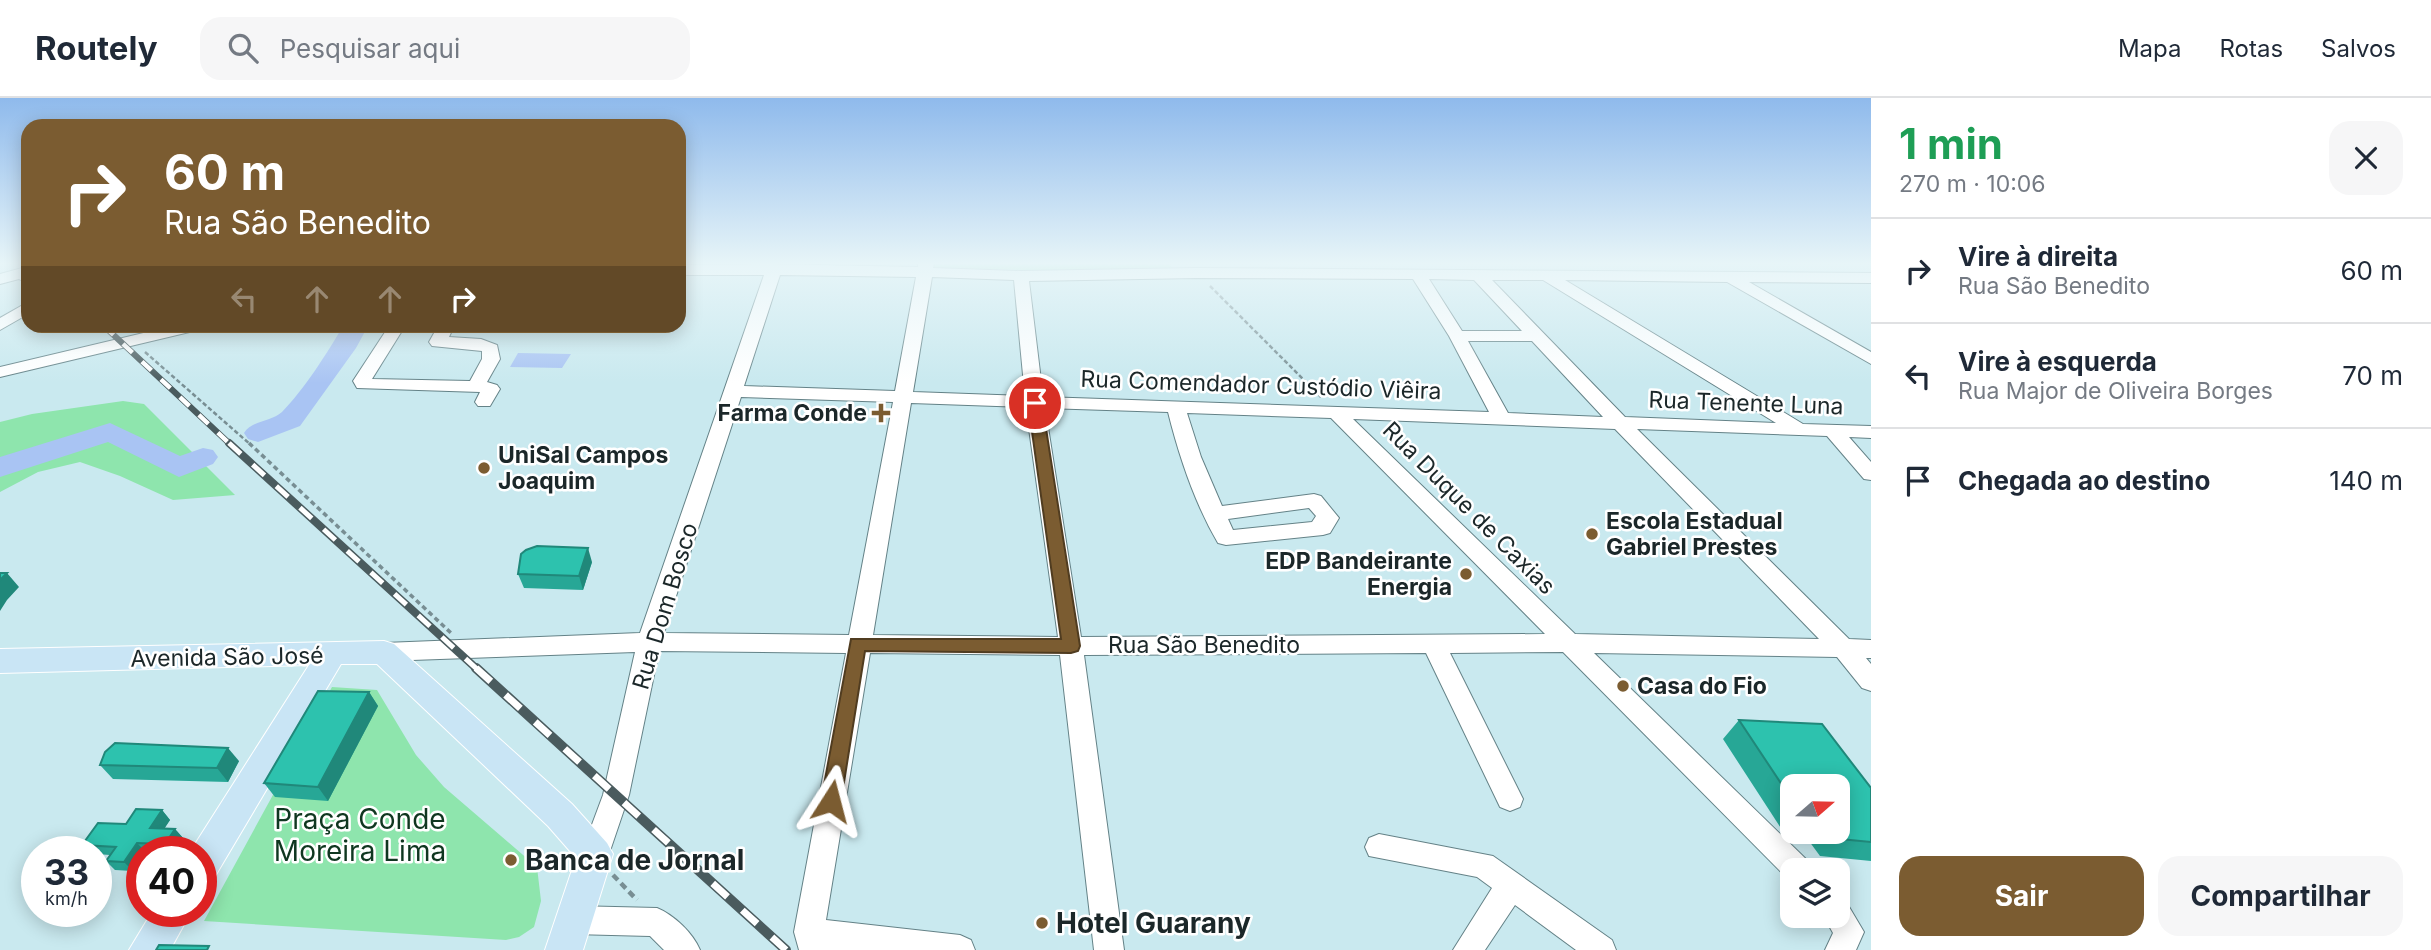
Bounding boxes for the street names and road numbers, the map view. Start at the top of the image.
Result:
street label: Rua Comendador Custódio Viêira [1080,365,1442,405]
street label: Rua Tenente Luna [1648,386,1844,420]
street label: Rua Duque de Caxias [1377,416,1561,600]
street label: Rua Dom Bosco [626,519,704,693]
street label: Rua São Benedito [1108,631,1300,659]
street label: Avenida São José [130,641,324,673]

